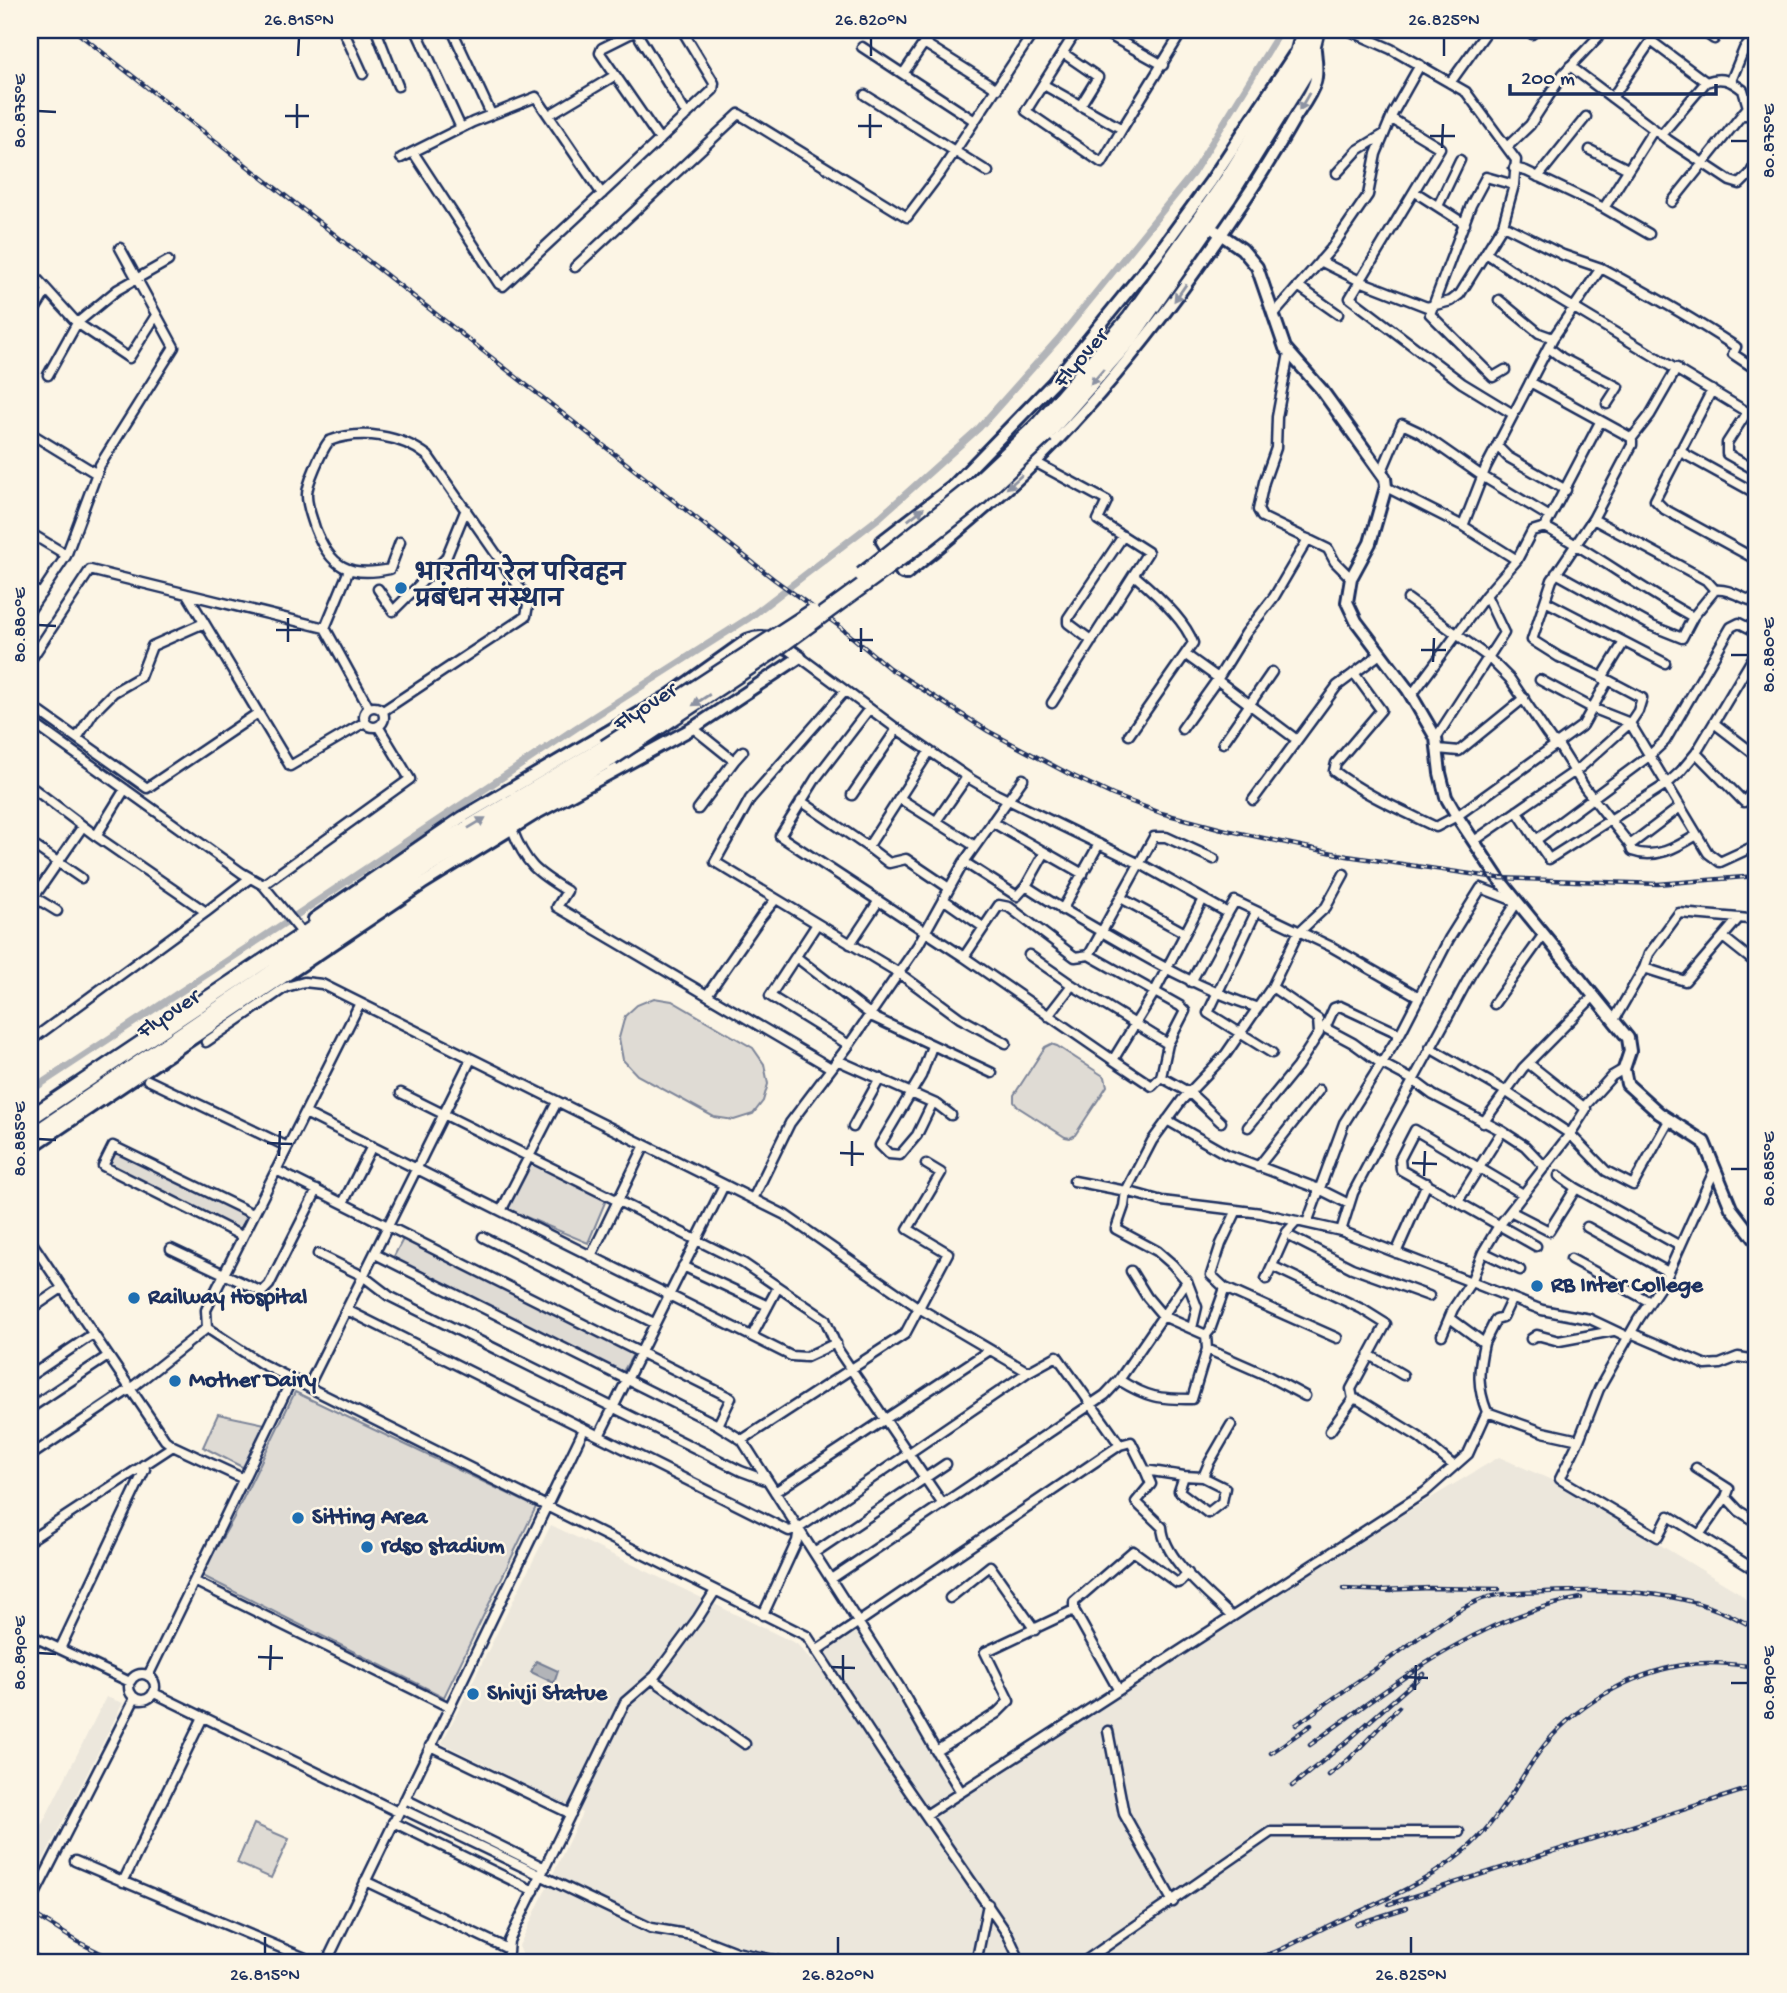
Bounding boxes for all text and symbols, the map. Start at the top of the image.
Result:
text: 26.815°N [264,11,334,32]
text: 26.820°N [835,11,907,32]
text: 26.825°N [1408,11,1480,32]
scale bar [1510,52,1717,96]
text: 200 m [1521,68,1575,93]
text: 80.875°E [11,73,32,148]
one-way arrow [1298,93,1310,112]
text: 80.875°E [1760,103,1781,178]
one-way arrow [1173,284,1187,302]
street label: Flyover [1048,322,1116,395]
one-way arrow [1089,368,1105,386]
one-way arrow [1005,474,1023,490]
one-way arrow [907,508,925,522]
place label: भारतीय रेल परिवहन प्रबंधन संस्थान [413,554,627,615]
marker: भारतीय रेल परिवहन प्रबंधन संस्थान [393,580,409,596]
text: 80.880°E [11,587,32,663]
text: 80.880°E [1760,617,1781,693]
street label: Flyover [608,677,684,739]
one-way arrow [691,693,710,706]
one-way arrow [467,817,486,829]
street label: Flyover [131,983,207,1046]
text: 80.885°E [11,1101,32,1176]
text: 80.885°E [1760,1131,1781,1206]
place label: RB Inter College [1550,1273,1704,1300]
marker: RB Inter College [1529,1278,1545,1294]
place label: Railway Hospital [147,1285,307,1312]
marker: Railway Hospital [126,1290,142,1306]
place label: Mother Dairy [189,1368,317,1395]
marker: Mother Dairy [167,1373,183,1389]
place label: Sitting Area [312,1505,428,1532]
marker: Sitting Area [290,1510,306,1526]
place label: rdso stadium [380,1534,505,1561]
marker: rdso stadium [359,1539,375,1555]
text: 80.890°E [11,1615,32,1690]
text: 80.890°E [1760,1645,1781,1720]
place label: Shivji Statue [487,1681,608,1708]
marker: Shivji Statue [465,1686,481,1702]
text: 26.815°N [230,1966,300,1987]
text: 26.820°N [802,1966,874,1987]
text: 26.825°N [1375,1966,1447,1987]

